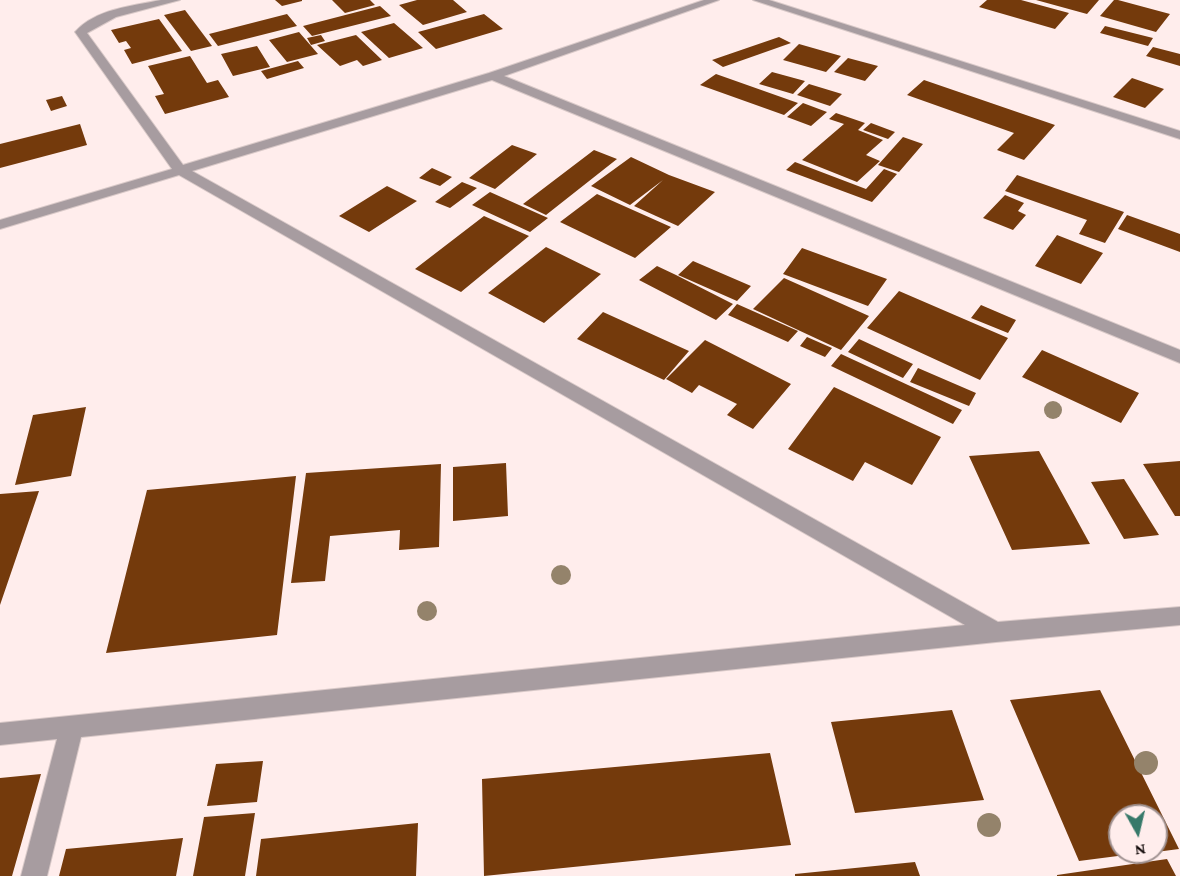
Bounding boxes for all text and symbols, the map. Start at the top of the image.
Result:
north arrow [1108,804,1168,864]
text: N [1134,841,1147,860]

